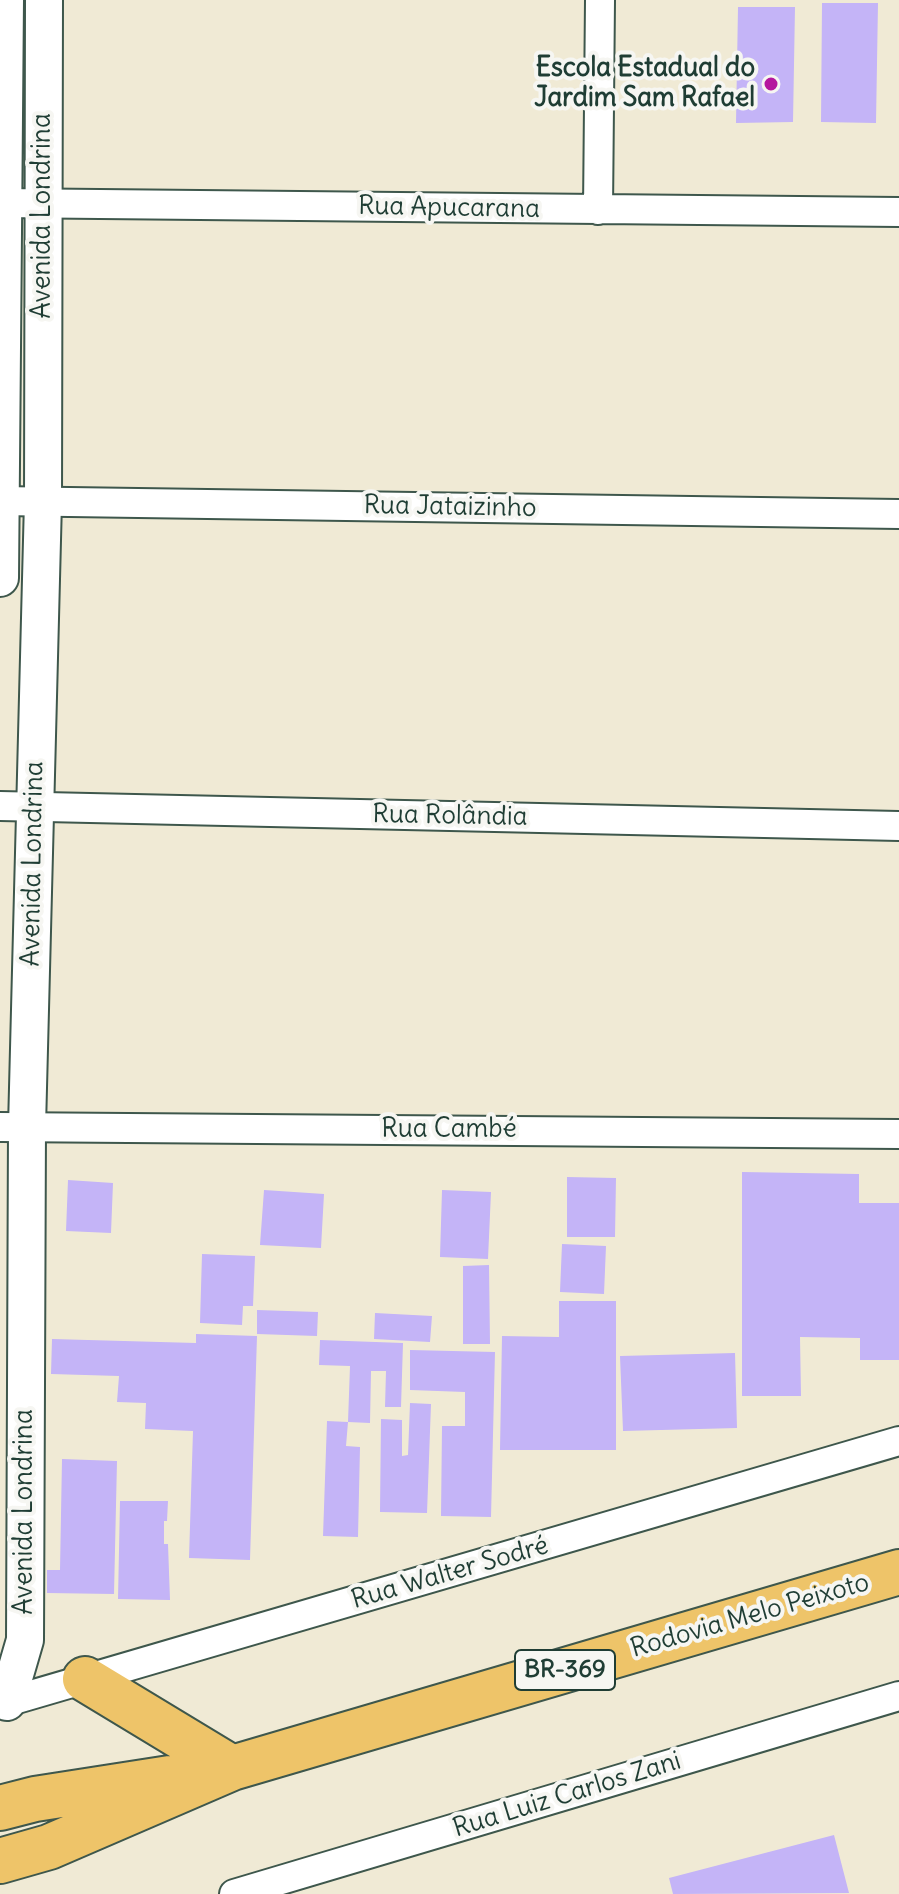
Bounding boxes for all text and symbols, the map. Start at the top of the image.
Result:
place label: Escola Estadual do Jardim Sam Rafael [534,53,755,114]
marker: Escola Estadual do Jardim Sam Rafael [762,75,780,93]
street label: Avenida Londrina [27,113,59,319]
street label: Rua Apucarana [358,191,540,225]
street label: Rua Jataizinho [363,490,537,524]
street label: Avenida Londrina [16,761,50,967]
street label: Rua Rolândia [372,799,528,833]
street label: Rua Cambé [381,1114,517,1146]
street label: Avenida Londrina [9,1409,41,1615]
street label: Rua Walter Sodré [348,1530,552,1616]
street label: Rodovia Melo Peixoto [627,1567,873,1665]
road number: BR-369 [515,1650,615,1690]
street label: Rua Luiz Carlos Zani [449,1745,685,1845]

